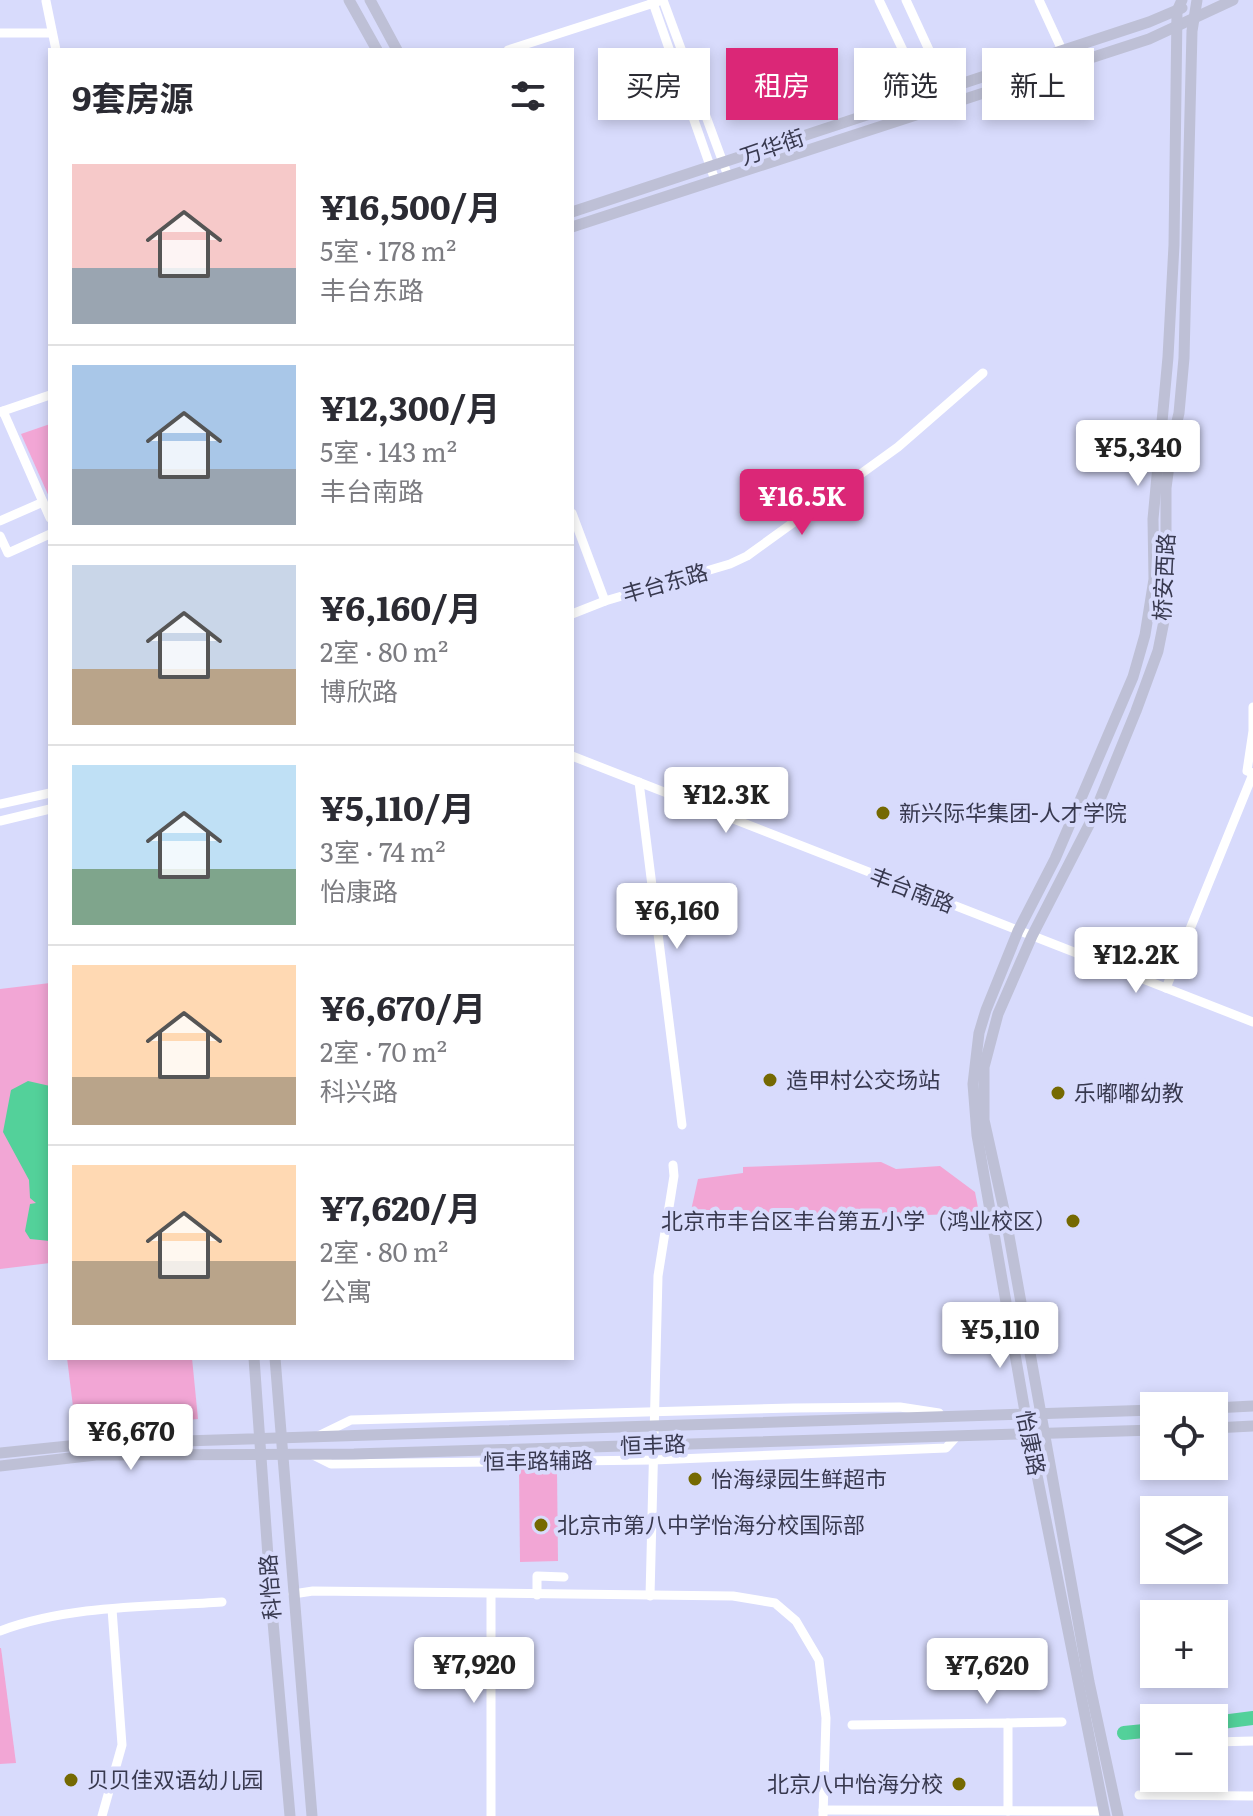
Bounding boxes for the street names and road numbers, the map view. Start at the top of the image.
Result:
street label: 万华街 [735,119,808,172]
street label: 桥安西路 [1144,532,1181,622]
street label: 丰台东路 [618,554,711,610]
street label: 丰台南路 [866,857,960,920]
street label: 怡康路 [1010,1407,1055,1478]
street label: 恒丰路 [619,1426,687,1461]
street label: 恒丰路辅路 [483,1442,593,1477]
street label: 科怡路 [250,1553,287,1621]

